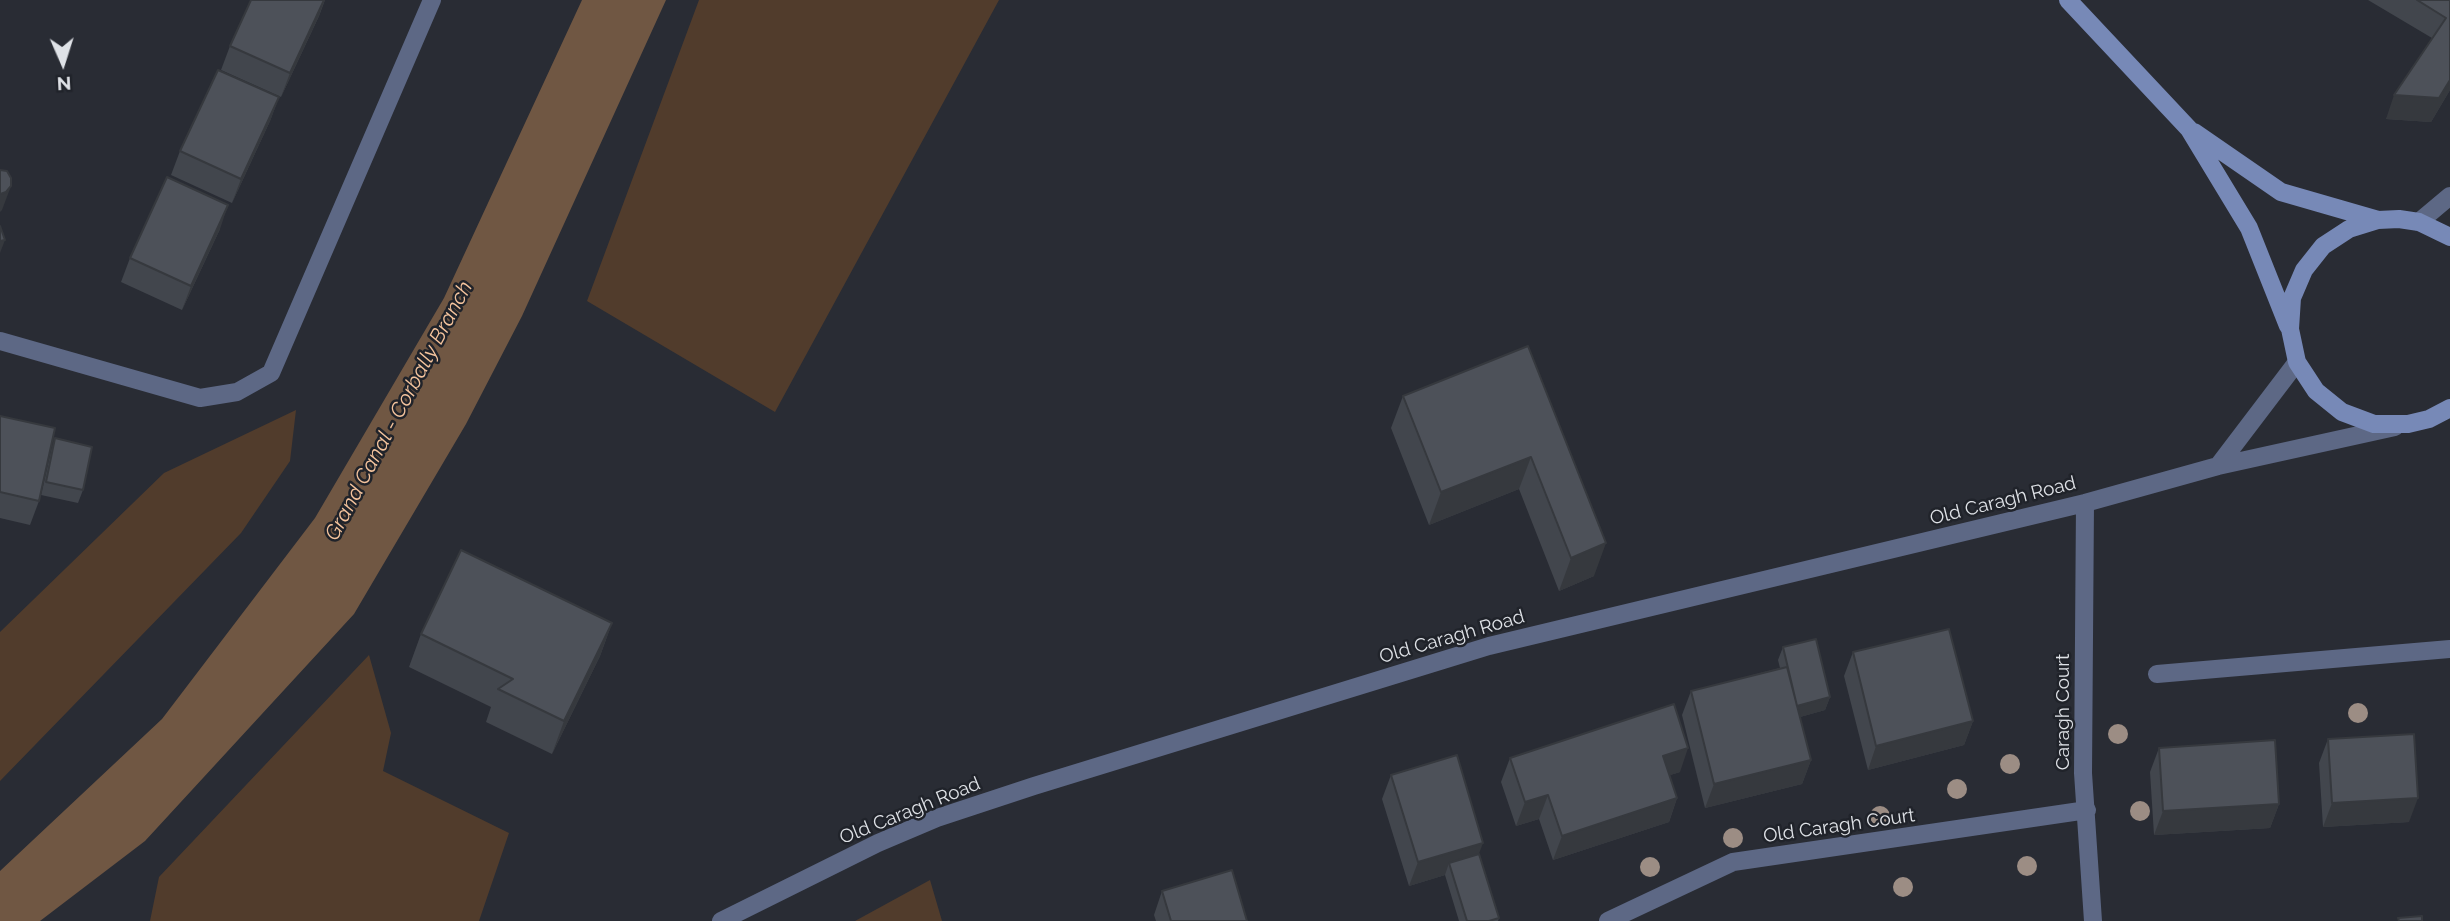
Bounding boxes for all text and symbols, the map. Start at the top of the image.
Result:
north arrow [28,28,98,98]
text: N [56,73,72,95]
water label: Grand Canal - Corbally Branch [320,277,478,545]
street label: Old Caragh Road [1928,472,2078,530]
street label: Old Caragh Road [1377,605,1527,669]
street label: Caragh Court [2052,654,2074,770]
street label: Old Caragh Road [836,772,984,850]
street label: Old Caragh Court [1762,804,1916,848]

